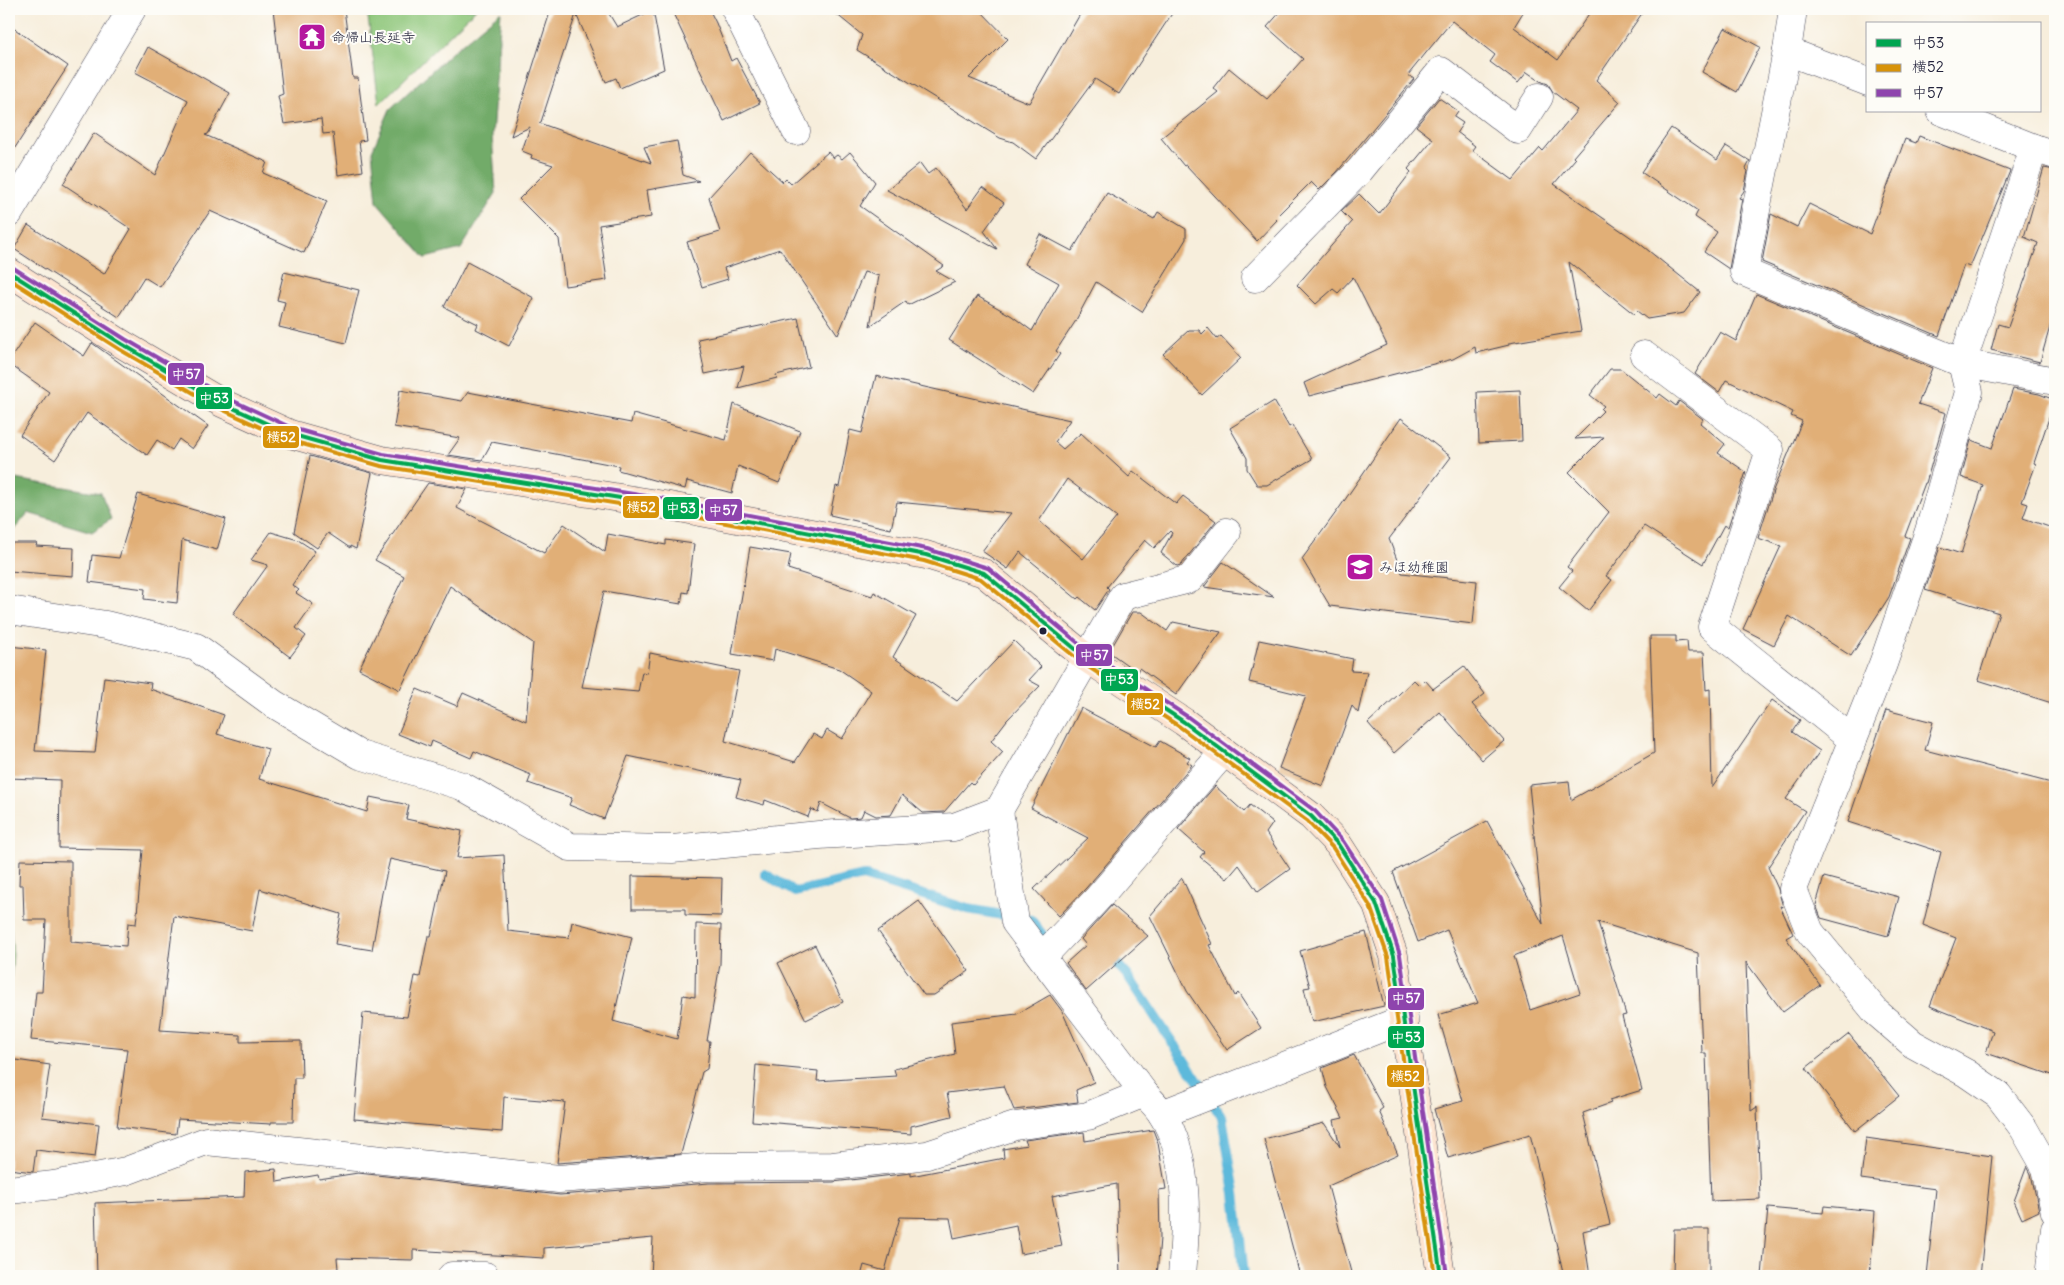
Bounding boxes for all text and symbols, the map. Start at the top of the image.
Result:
temple icon: 命帰山長延寺 [297,22,327,52]
legend [1866,22,2042,112]
place label: 命帰山長延寺 [331,28,415,46]
text: 中53 [1912,33,1944,52]
text: 横52 [1912,57,1944,76]
text: 中57 [1912,83,1943,102]
line badge: 中57 [167,362,205,386]
text: 中57 [172,365,201,383]
line badge: 中53 [195,386,233,410]
text: 中53 [199,389,229,407]
line badge: 横52 [262,425,300,449]
text: 横52 [266,428,296,446]
line badge: 横52 [622,495,660,519]
line badge: 中53 [662,496,700,520]
text: 横52 [626,498,656,516]
line badge: 中57 [704,498,743,522]
text: 中53 [666,499,696,517]
text: 中57 [709,501,738,519]
school or university icon: みほ幼稚園 [1345,552,1375,582]
place label: みほ幼稚園 [1379,558,1449,576]
unlabelled marker [1038,626,1048,636]
line badge: 中57 [1075,643,1113,667]
text: 中57 [1080,646,1109,664]
line badge: 中53 [1100,668,1139,692]
text: 中53 [1104,670,1134,688]
line badge: 横52 [1126,692,1164,716]
text: 横52 [1130,695,1160,713]
line badge: 中57 [1387,987,1425,1011]
text: 中57 [1392,989,1421,1007]
line badge: 中53 [1387,1025,1425,1049]
text: 中53 [1391,1028,1421,1046]
line badge: 横52 [1386,1064,1425,1088]
text: 横52 [1390,1067,1420,1085]

